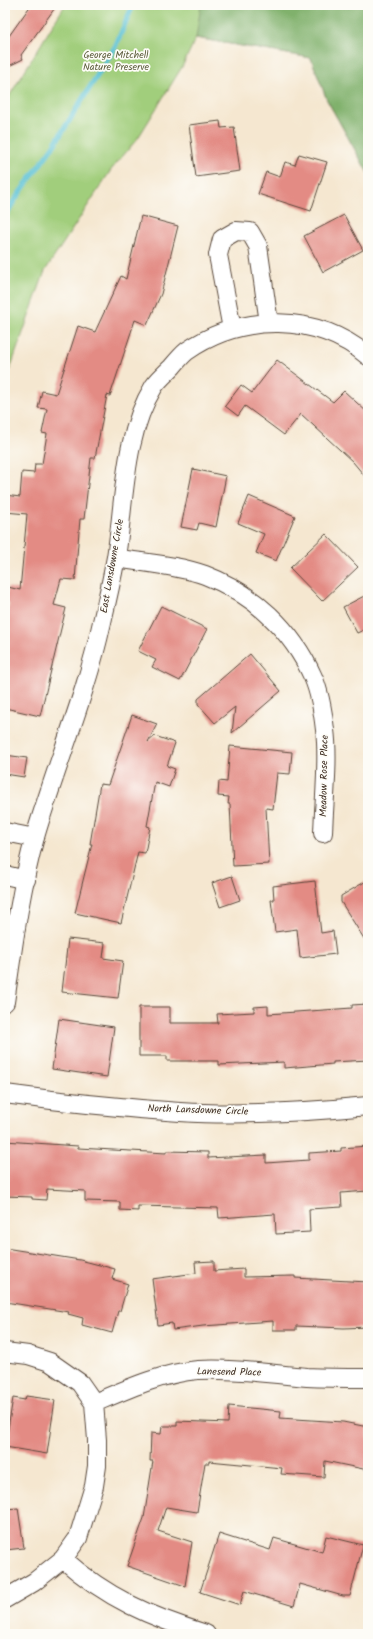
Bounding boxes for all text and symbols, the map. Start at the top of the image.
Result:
park label: George Mitchell Nature Preserve [83,47,149,75]
street label: East Lansdowne Circle [96,517,128,614]
street label: Meadow Rose Place [315,734,333,817]
street label: North Lansdowne Circle [147,1100,249,1120]
street label: Lanesend Place [197,1363,262,1381]

